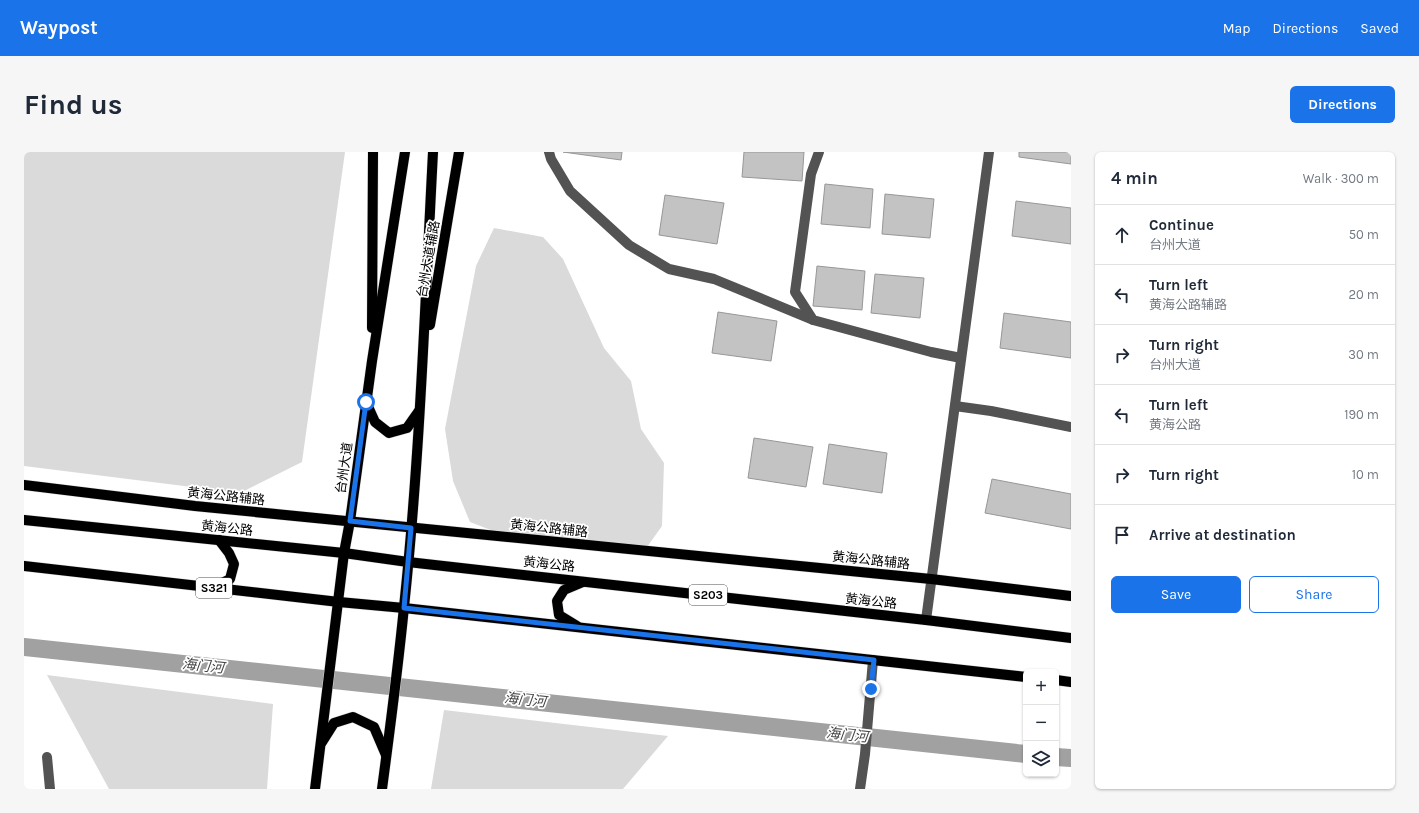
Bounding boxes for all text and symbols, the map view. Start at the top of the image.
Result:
text: Waypost [20,17,98,39]
text: Map [1223,20,1251,37]
text: Directions [1273,20,1338,37]
text: Saved [1360,20,1399,37]
button: Directions [1290,86,1395,123]
text: Find us [24,88,123,121]
text: 4 min [1111,168,1158,188]
text: Walk · 300 m [1303,171,1379,186]
text: Continue [1149,216,1214,234]
street label: 台州大道辅路 [414,219,442,299]
icon: ahead [1111,224,1133,246]
text: 50 m [1349,227,1379,242]
text: 台州大道 [1149,237,1201,252]
text: Turn left [1149,276,1208,294]
icon: left [1111,284,1133,306]
text: 20 m [1349,287,1379,302]
text: 黄海公路辅路 [1149,297,1227,312]
text: Turn right [1149,336,1219,354]
icon: right [1111,344,1133,366]
text: 30 m [1348,347,1379,362]
text: 台州大道 [1149,357,1201,372]
route start [357,393,375,411]
text: Turn left [1149,396,1208,414]
icon: left [1111,404,1133,426]
text: 190 m [1344,407,1379,422]
text: 黄海公路 [1149,417,1201,432]
street label: 台州大道 [333,441,355,495]
icon: right [1111,464,1133,486]
text: Turn right [1149,466,1219,484]
text: 10 m [1352,467,1379,482]
street label: 黄海公路辅路 [186,484,266,508]
street label: 黄海公路辅路 [509,516,589,540]
street label: 黄海公路 [200,518,254,538]
icon: arrive [1111,524,1133,546]
text: Arrive at destination [1149,526,1296,544]
street label: 黄海公路辅路 [831,548,911,572]
street label: 黄海公路 [522,554,576,574]
button: Save [1111,576,1241,613]
button: Share [1249,576,1379,613]
road number: S321 [196,578,232,598]
road number: S203 [689,585,727,605]
street label: 黄海公路 [844,591,898,611]
water label: 海门河 [181,655,228,677]
map controls [1023,669,1059,777]
button: + [1023,669,1059,705]
route end [862,680,880,698]
water label: 海门河 [503,689,550,711]
button: − [1023,705,1059,741]
water label: 海门河 [825,724,872,746]
button: layers [1023,741,1059,777]

